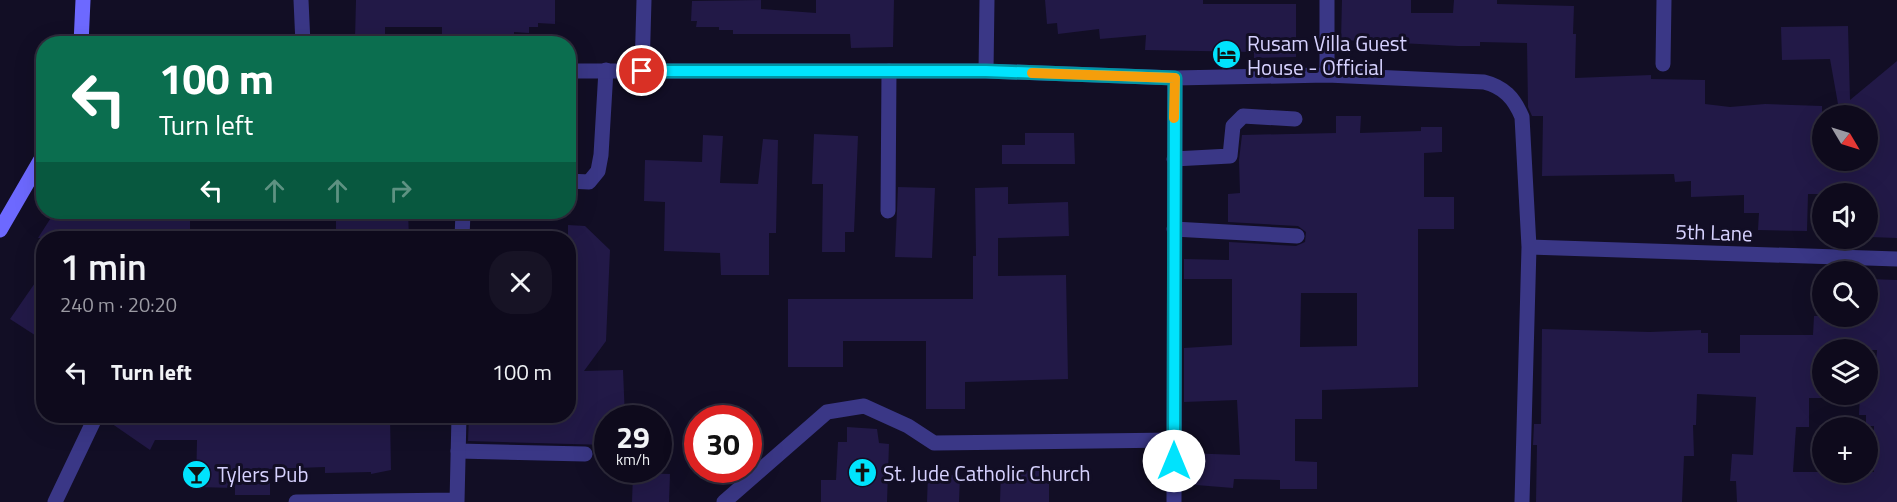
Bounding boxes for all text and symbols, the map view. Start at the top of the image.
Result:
place label: Rusam Villa Guest House - Official [1247,27,1408,83]
hotel icon: Rusam Villa Guest House - Official [1210,39,1242,71]
pin [616,45,667,96]
text: 100 m [159,46,274,110]
icon: arrive [625,54,658,87]
icon: left [60,60,138,138]
text: Turn left [159,104,253,145]
north arrow [1812,105,1878,171]
map controls [1812,105,1878,483]
icon: left [195,174,228,207]
icon: ahead [258,174,291,207]
icon: ahead [321,174,354,207]
icon: right [384,174,417,207]
button: sound [1812,183,1878,249]
street label: 5th Lane [1675,215,1753,249]
text: 1 min [60,239,147,294]
button: close [489,251,552,314]
button: search [1812,261,1878,327]
text: 240 m · 20:20 [60,289,177,320]
button: layers [1812,339,1878,405]
text: Turn left [111,355,192,389]
text: 100 m [492,355,552,389]
icon: left [60,356,93,389]
speed limit sign: 30 [684,405,762,483]
text: 29 [616,414,650,460]
button: + [1812,417,1878,483]
position arrow [1142,429,1206,493]
text: km/h [616,448,650,471]
church icon: St. Jude Catholic Church [846,457,878,489]
place label: St. Jude Catholic Church [883,457,1091,489]
bar icon: Tylers Pub [180,458,212,490]
place label: Tylers Pub [217,458,309,490]

